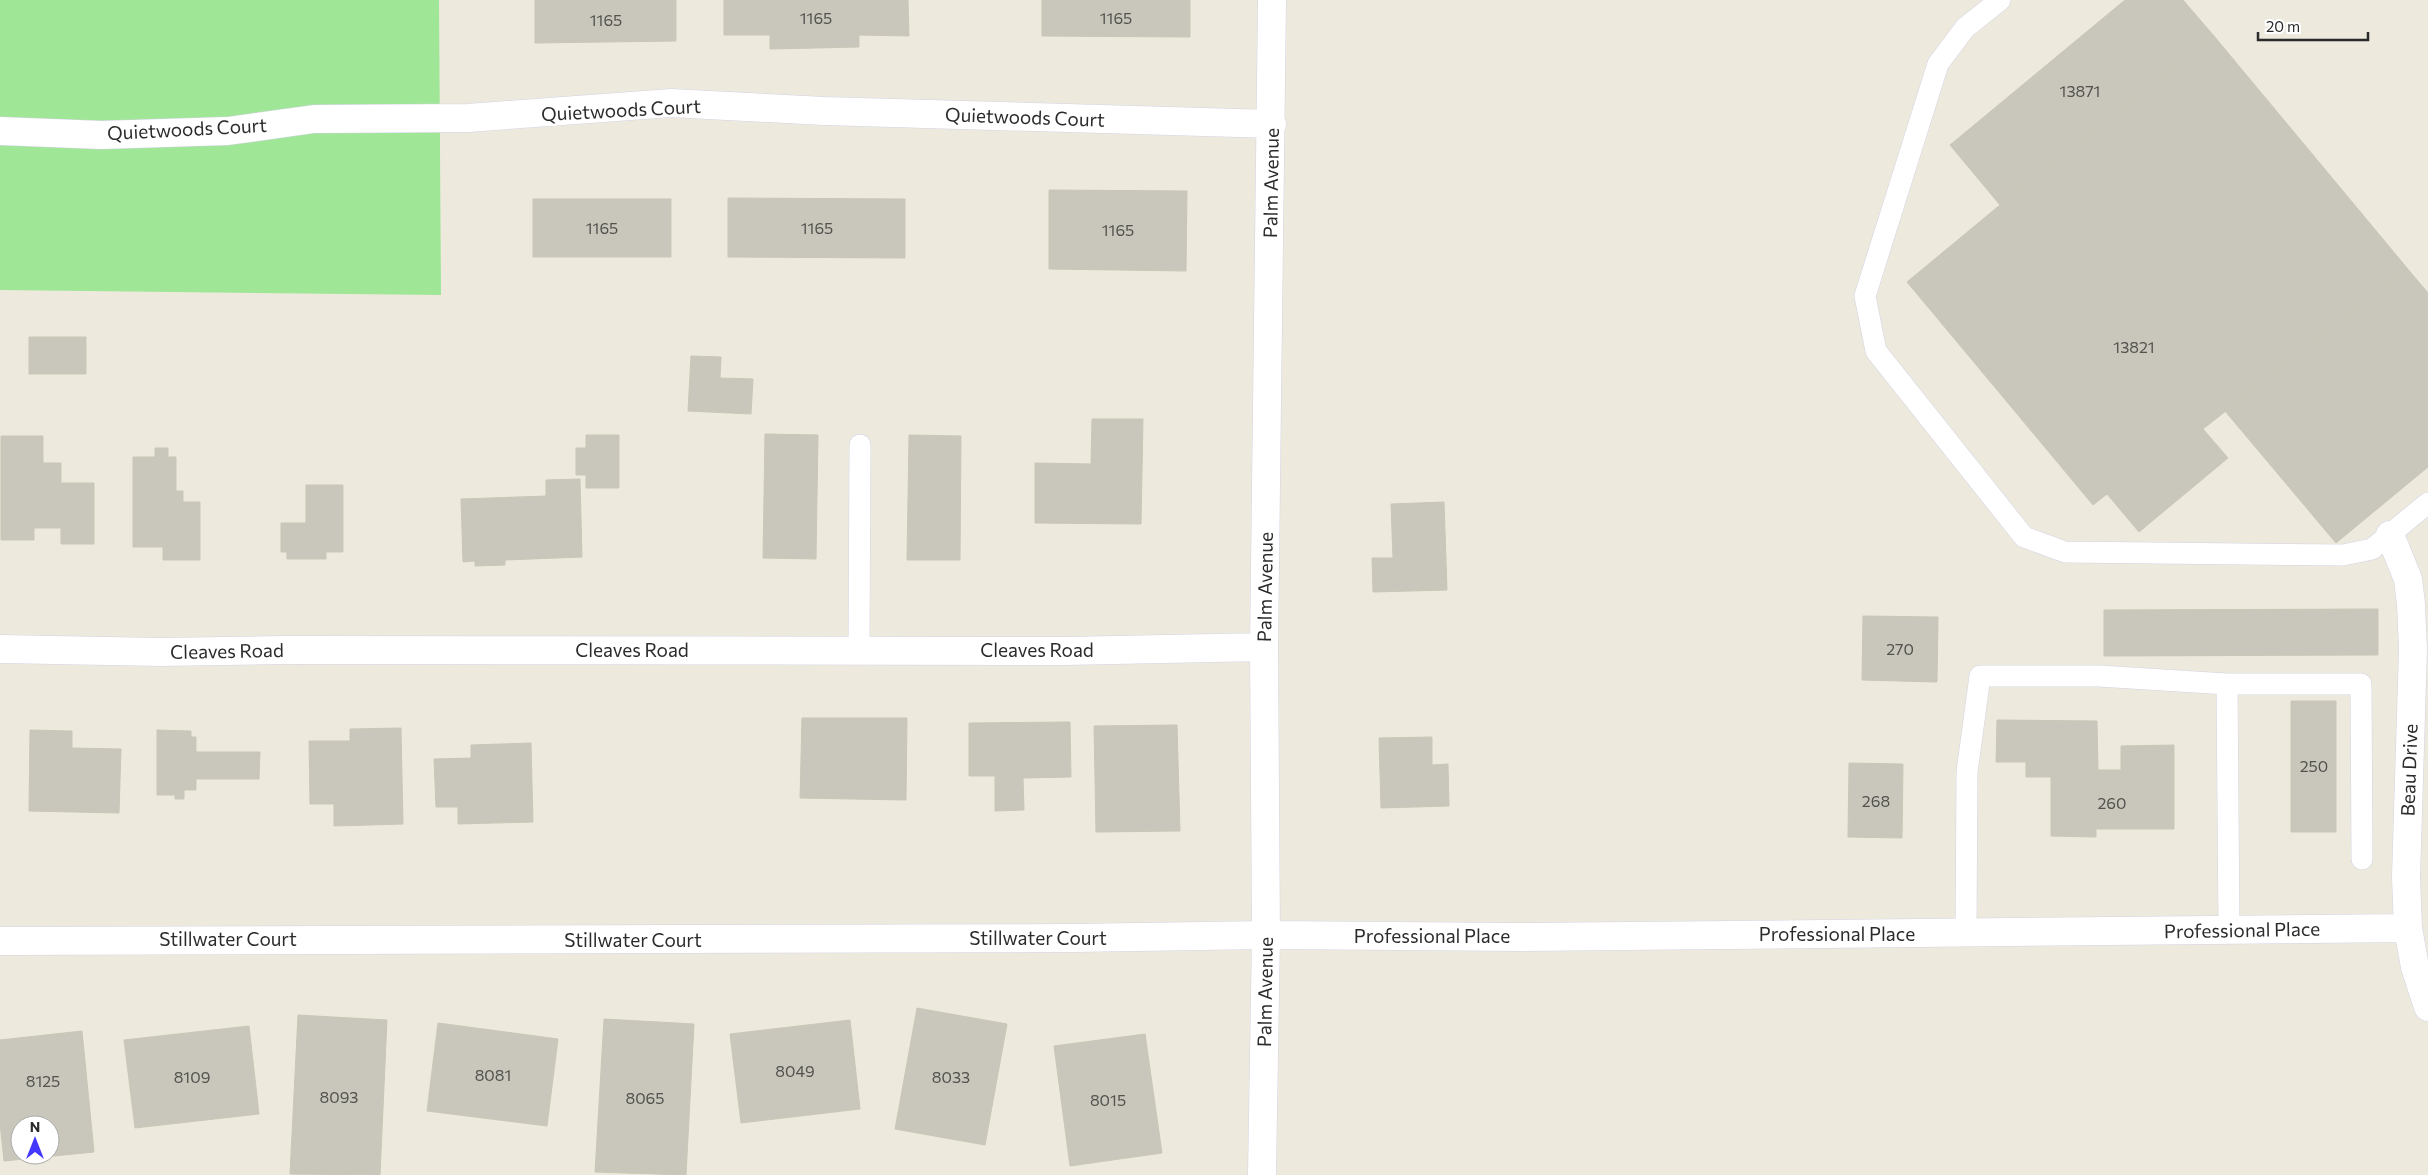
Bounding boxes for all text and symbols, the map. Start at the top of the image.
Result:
house number: 1165 [800,8,832,27]
house number: 1165 [1100,8,1132,27]
house number: 1165 [590,10,622,29]
scale bar [2258,10,2368,42]
text: 20 m [2266,17,2300,35]
house number: 13871 [2060,81,2100,100]
street label: Quietwoods Court [541,94,702,125]
street label: Quietwoods Court [945,102,1106,131]
street label: Quietwoods Court [107,113,268,144]
street label: Palm Avenue [1258,128,1283,238]
house number: 1165 [586,218,618,237]
house number: 1165 [801,218,833,237]
house number: 1165 [1102,220,1134,239]
house number: 13821 [2113,337,2155,356]
street label: Palm Avenue [1252,532,1277,642]
street label: Cleaves Road [170,638,284,663]
street label: Cleaves Road [575,638,689,661]
street label: Cleaves Road [980,638,1094,661]
house number: 270 [1886,639,1914,658]
street label: Beau Drive [2395,723,2422,817]
house number: 250 [2300,756,2328,775]
house number: 268 [1862,791,1890,810]
house number: 260 [2098,793,2126,812]
street label: Professional Place [2164,917,2320,942]
street label: Professional Place [1759,922,1915,945]
street label: Professional Place [1354,924,1510,947]
street label: Stillwater Court [969,926,1107,949]
street label: Stillwater Court [159,927,297,950]
street label: Stillwater Court [564,928,702,951]
street label: Palm Avenue [1252,937,1277,1047]
house number: 8049 [775,1061,815,1080]
house number: 8081 [475,1065,511,1084]
house number: 8109 [174,1067,210,1086]
house number: 8033 [932,1067,970,1086]
house number: 8125 [26,1071,60,1090]
house number: 8093 [320,1087,358,1106]
house number: 8065 [625,1088,665,1107]
house number: 8015 [1090,1090,1126,1109]
north arrow [10,1115,60,1165]
text: N [30,1118,40,1135]

